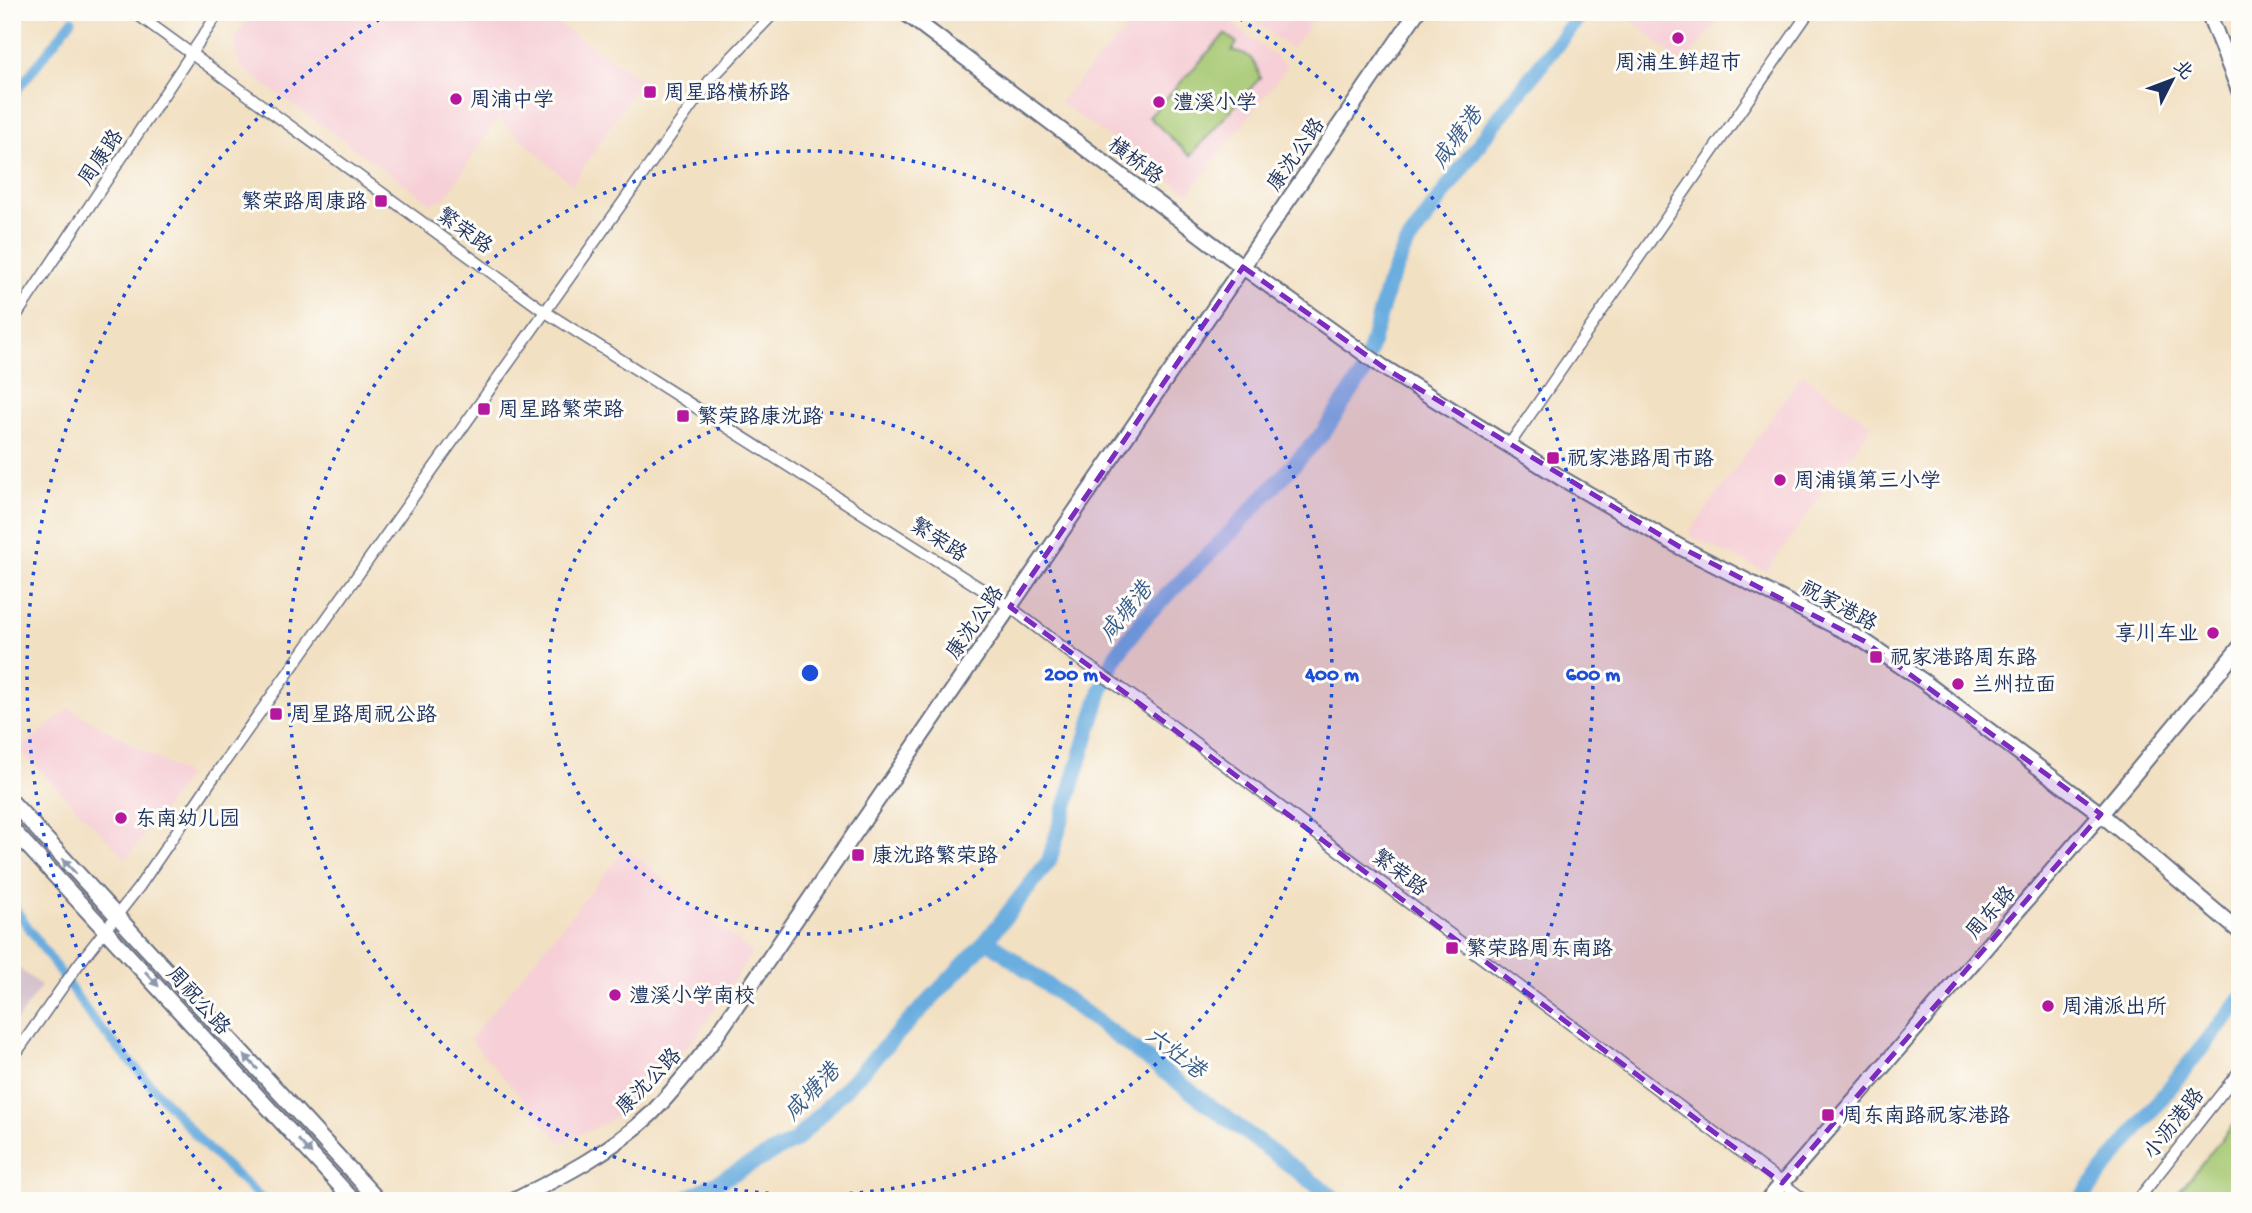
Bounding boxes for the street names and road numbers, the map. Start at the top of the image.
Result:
street label: 康沈公路 [1262,113,1332,198]
street label: 周康路 [73,125,131,192]
street label: 横桥路 [1101,132,1168,192]
street label: 繁荣路 [430,203,497,261]
street label: 繁荣路 [904,513,971,570]
street label: 祝家港路 [1794,576,1881,639]
street label: 康沈公路 [941,581,1011,666]
street label: 繁荣路 [1365,844,1432,904]
street label: 周东路 [1961,881,2023,946]
street label: 周祝公路 [159,961,235,1042]
street label: 康沈公路 [611,1043,689,1122]
street label: 小沥港路 [2138,1083,2211,1166]

